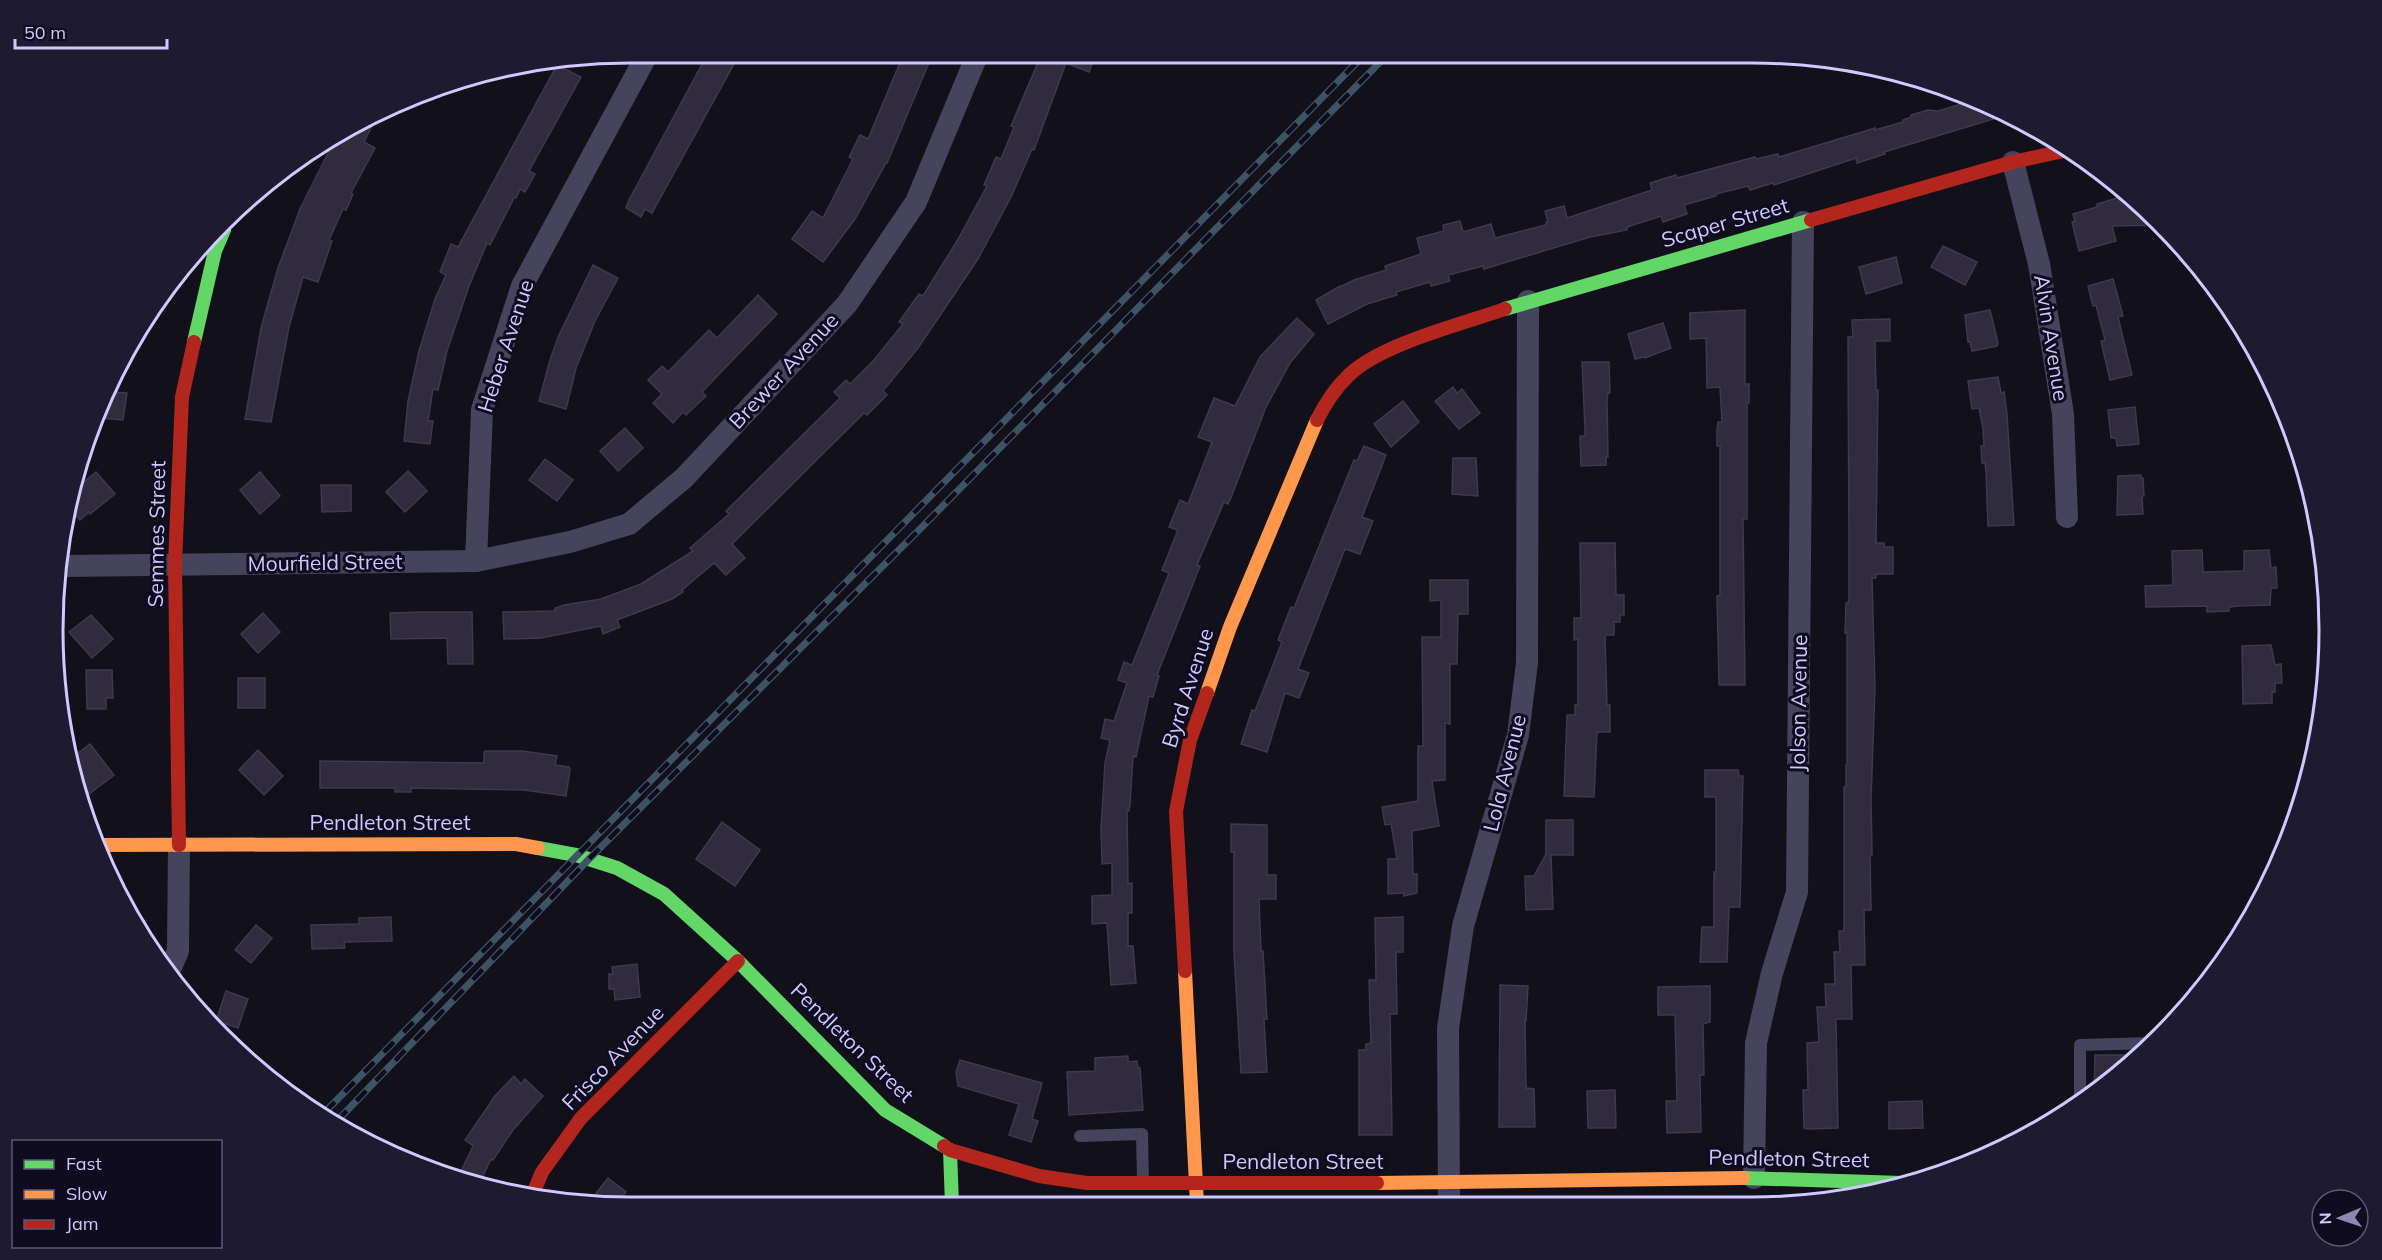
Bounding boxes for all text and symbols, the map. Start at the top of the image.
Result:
scale bar [15,12,166,50]
text: 50 m [24,21,66,44]
street label: Scaper Street [1658,191,1791,253]
street label: Alvin Avenue [2029,273,2075,403]
street label: Heber Avenue [471,276,539,415]
street label: Brewer Avenue [723,307,844,434]
street label: Semmes Street [142,460,170,608]
street label: Mourfield Street [247,548,403,576]
street label: Byrd Avenue [1156,625,1219,751]
street label: Jolson Avenue [1784,634,1812,772]
street label: Lola Avenue [1477,712,1531,834]
street label: Pendleton Street [309,809,471,835]
street label: Pendleton Street [786,977,920,1108]
street label: Frisco Avenue [556,1000,669,1115]
legend [12,1140,222,1248]
street label: Pendleton Street [1708,1144,1870,1172]
street label: Pendleton Street [1222,1148,1384,1174]
text: Fast [66,1152,102,1175]
text: Slow [66,1182,108,1205]
north arrow [2310,1188,2370,1248]
text: Jam [66,1212,99,1235]
text: N [2315,1212,2335,1225]

